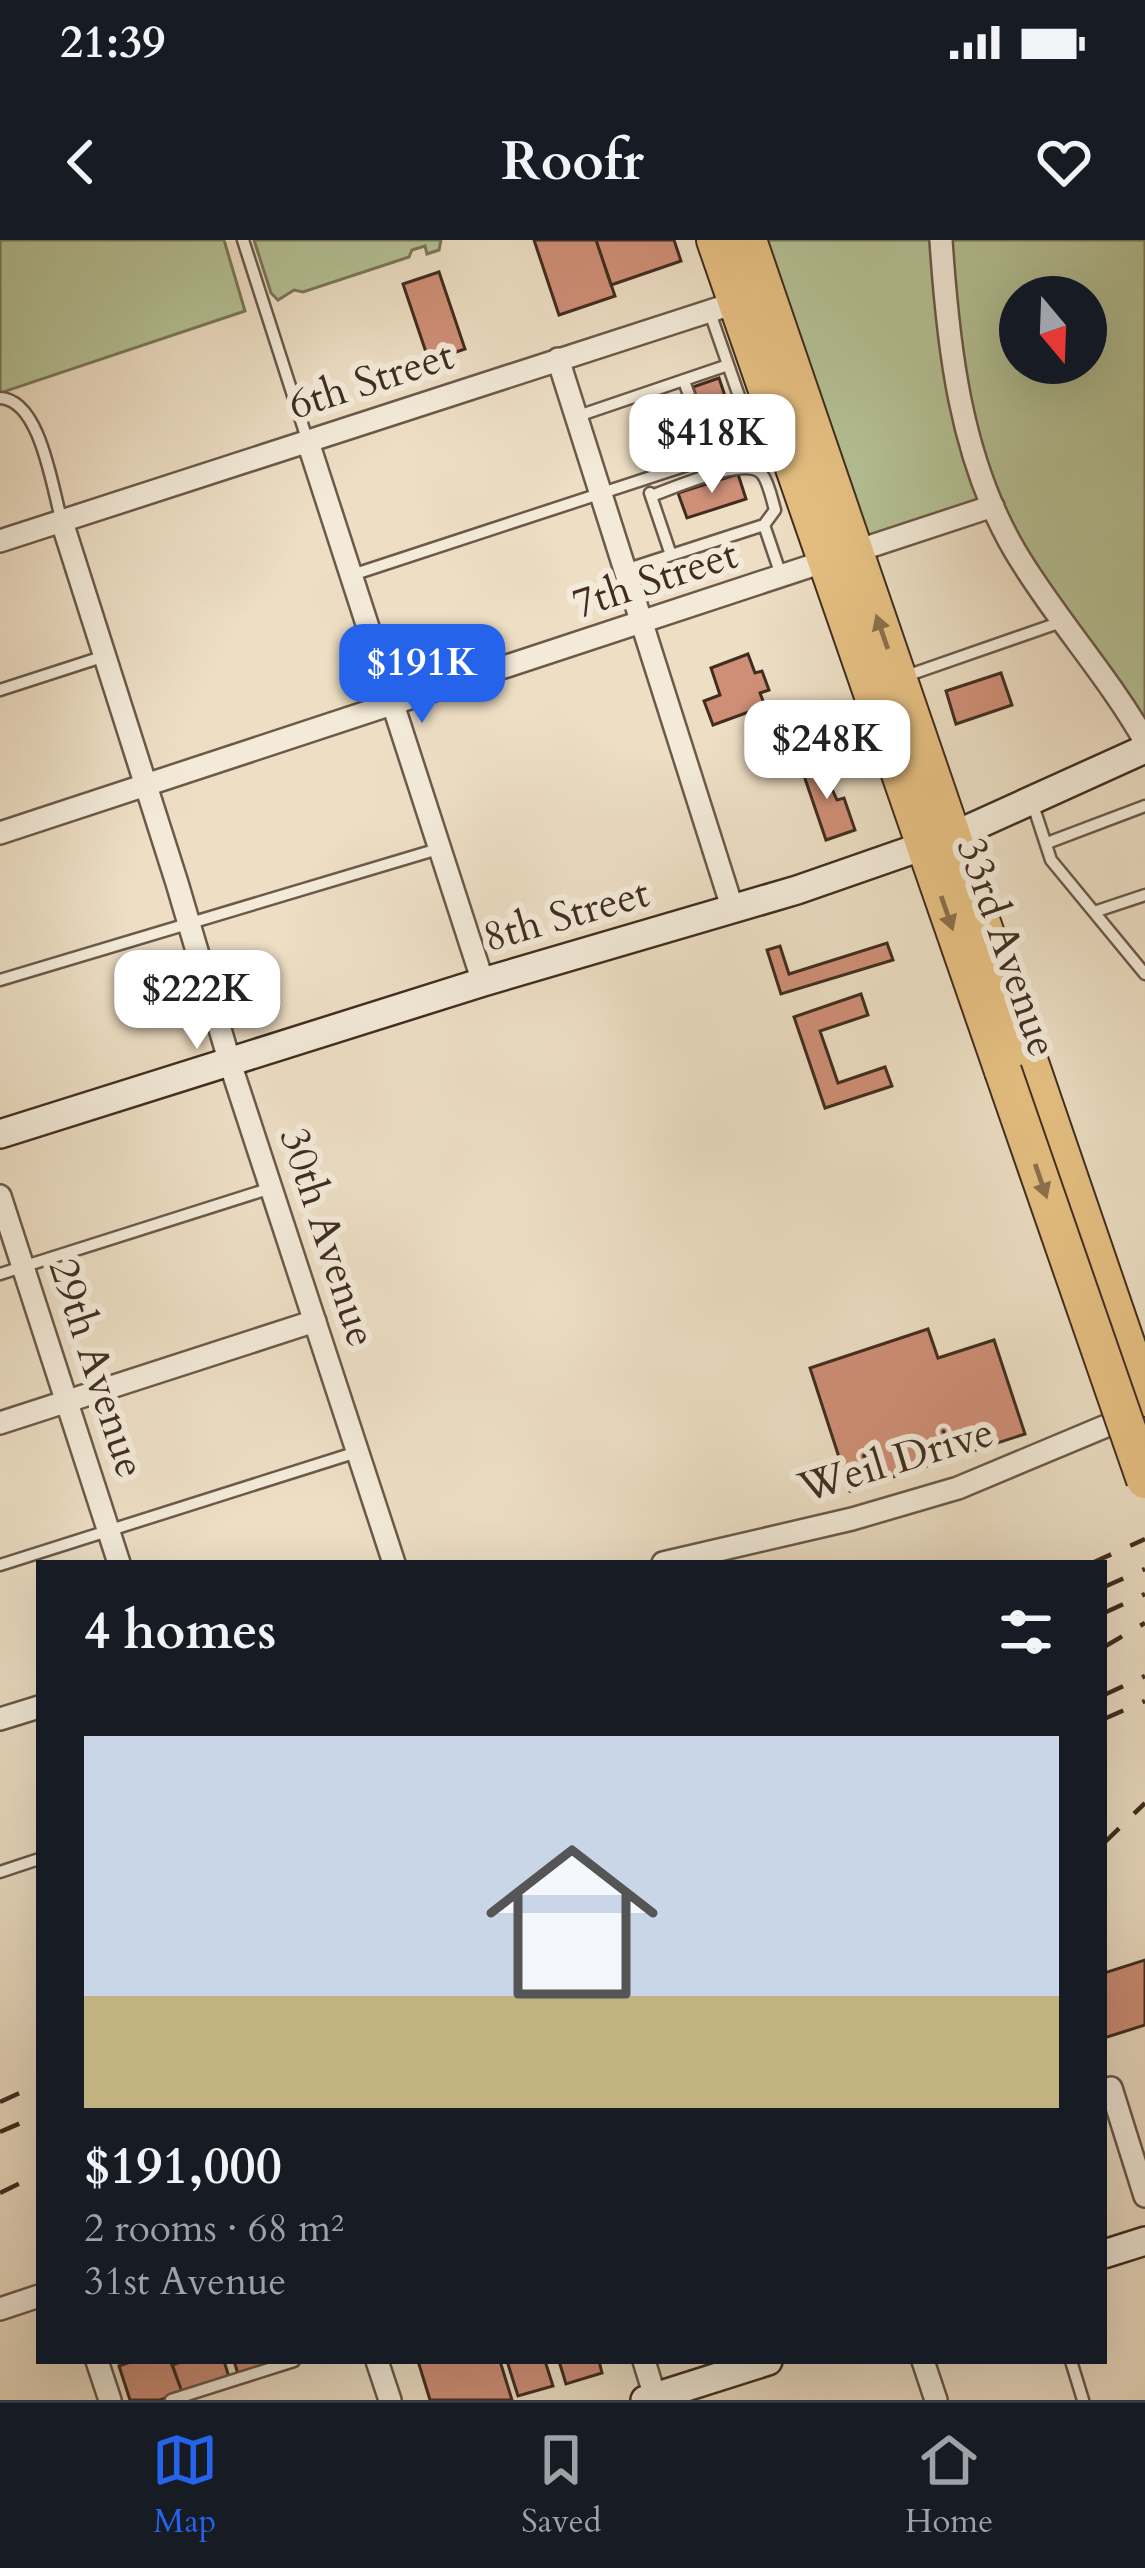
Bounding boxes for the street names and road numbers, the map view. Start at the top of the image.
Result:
street label: 6th Street [281,327,461,433]
street label: 7th Street [565,526,745,632]
street label: 33rd Avenue [943,830,1071,1064]
street label: 8th Street [476,864,656,966]
street label: 30th Avenue [266,1120,390,1354]
street label: 29th Avenue [35,1251,159,1485]
street label: Weil Drive [791,1403,1000,1517]

